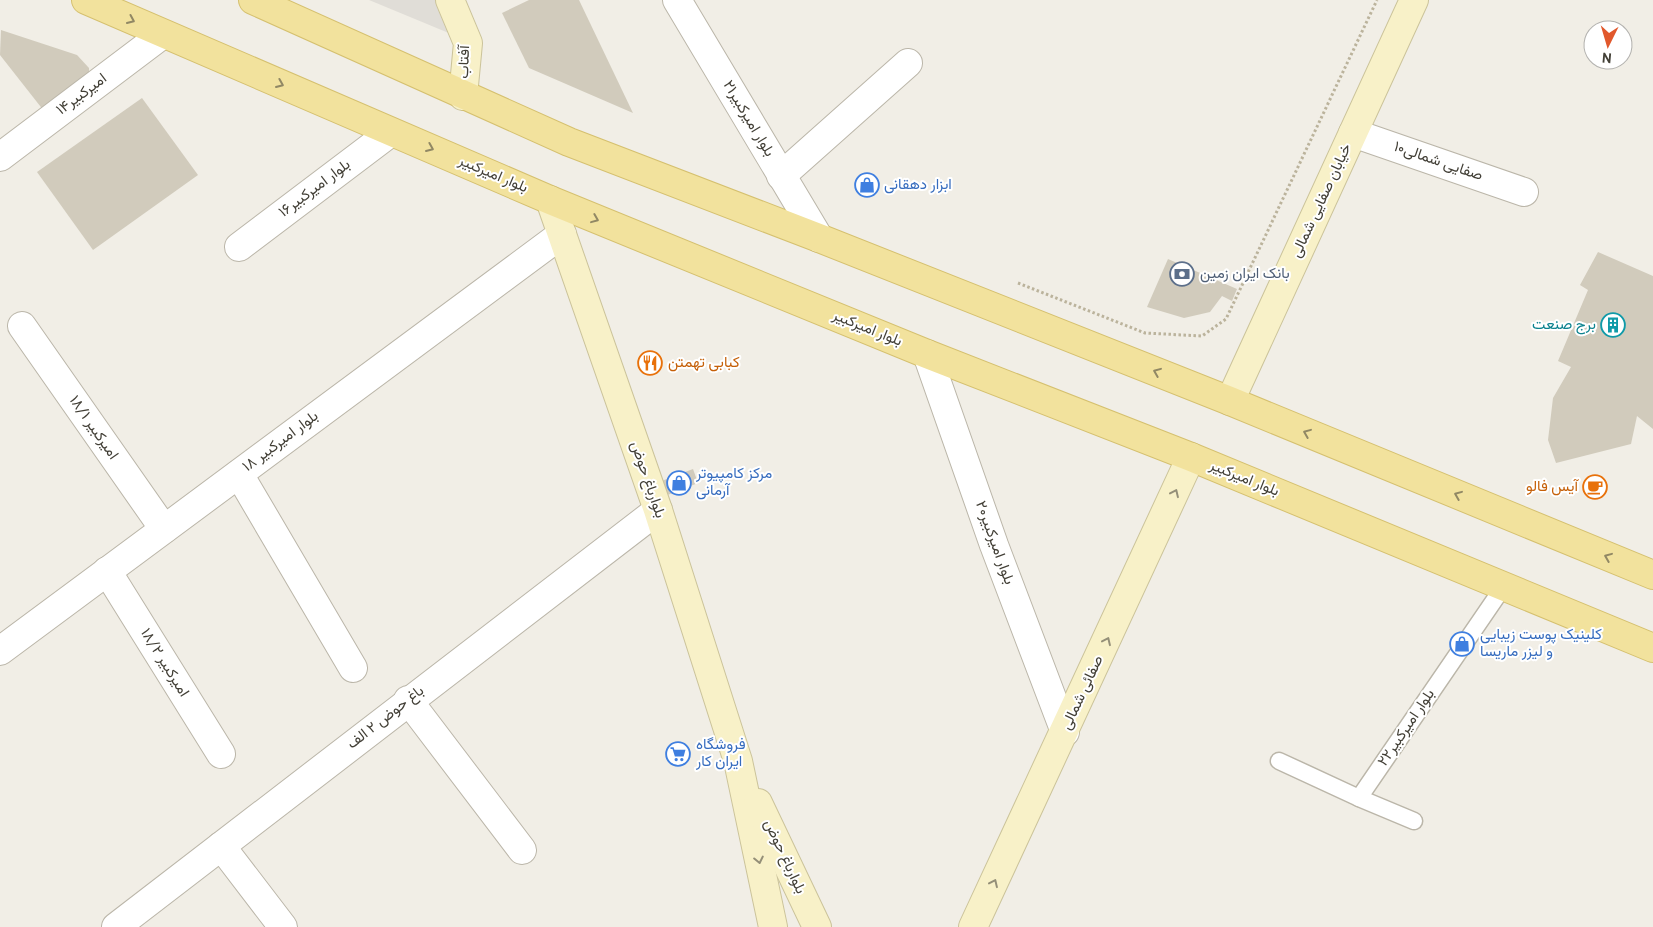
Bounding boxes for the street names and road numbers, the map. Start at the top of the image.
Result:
street label: آفتاب [455,44,475,79]
street label: امیرکبیر۱۴ [53,70,111,120]
street label: بلوار امیرکبیر۲۱ [718,77,778,161]
street label: صفایی شمالی۱۰ [1391,138,1485,186]
street label: خیابان صفایی شمالی [1287,141,1357,261]
street label: بلوار امیرکبیر [455,152,531,198]
street label: بلوار امیرکبیر۱۶ [275,156,355,222]
street label: بلوار امیرکبیر [828,306,905,352]
street label: ۱۸/۱ امیرکبیر [64,392,122,464]
street label: ۱۸ بلوار امیرکبیر [239,407,323,477]
street label: بلوارباغ حوض [625,439,669,521]
street label: بلوار امیرکبیر [1205,456,1282,502]
street label: بلوار امیرکبیر۲۰ [970,499,1018,587]
street label: ۱۸/۲ امیرکبیر [135,625,193,701]
street label: صفائی شمالی [1057,653,1109,733]
street label: باغ حوض ۲ الف [344,682,428,754]
street label: بلوار امیرکبیر۲۲ [1374,686,1440,770]
street label: بلوارباغ حوض [758,817,810,897]

